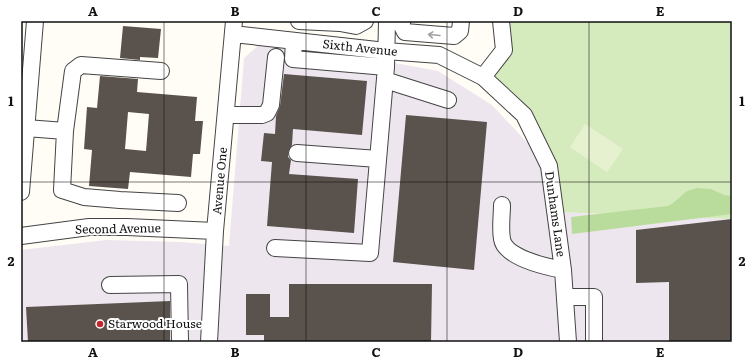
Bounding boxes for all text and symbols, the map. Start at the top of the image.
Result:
text: A [88,1,98,20]
text: B [231,1,240,20]
text: C [371,1,381,20]
text: D [513,1,523,20]
text: E [656,1,665,20]
one-way arrow [427,31,440,38]
street label: Sixth Avenue [322,34,398,60]
text: 1 [8,91,14,110]
text: 1 [739,91,745,110]
street label: Avenue One [207,146,231,215]
street label: Dunhams Lane [541,170,571,258]
street label: Second Avenue [75,218,161,238]
text: 2 [8,251,15,270]
text: 2 [739,251,746,270]
place label: Starwood House [108,314,202,332]
marker: Starwood House [95,319,105,329]
text: A [88,342,98,361]
text: B [231,342,240,361]
text: C [371,342,381,361]
text: D [513,342,523,361]
text: E [656,342,665,361]

